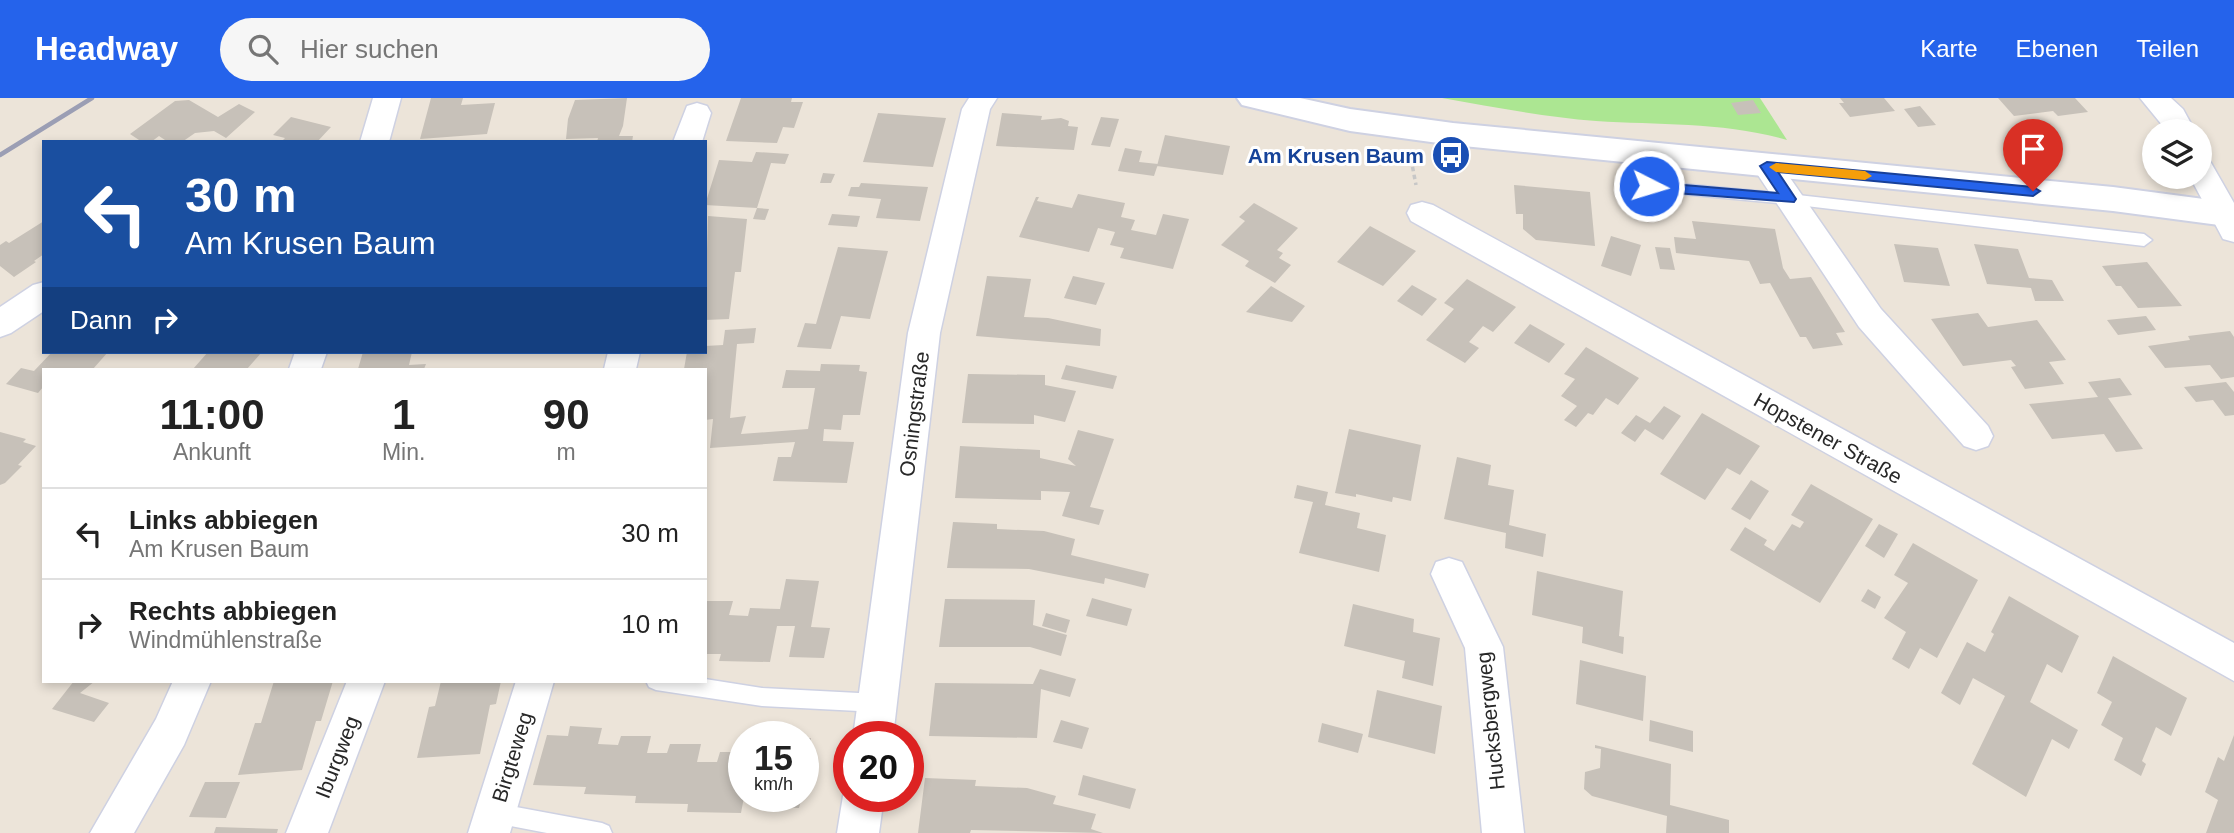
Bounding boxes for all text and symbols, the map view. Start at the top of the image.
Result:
search box [220,18,710,81]
text: Headway [35,30,178,67]
icon: search [244,30,282,68]
text: Hier suchen [300,34,439,64]
text: Karte [1920,35,1978,62]
text: Ebenen [2016,35,2098,62]
text: Teilen [2136,35,2199,62]
pin [2003,119,2063,191]
map controls [2142,119,2212,189]
button: layers [2142,119,2212,189]
icon: arrive [2014,130,2052,168]
bus stop icon: Am Krusen Baum [1430,134,1472,176]
place label: Am Krusen Baum [1248,144,1424,167]
position arrow [1612,149,1686,223]
icon: left [70,168,161,259]
text: 30 m [185,168,297,222]
text: Am Krusen Baum [185,225,436,261]
icon: right [146,301,184,339]
text: Dann [70,305,132,335]
street label: Osningstraße [895,350,933,478]
street label: Hopstener Straße [1750,388,1906,488]
text: 11:00 [159,391,265,438]
text: 1 [392,391,415,438]
text: 90 [543,391,590,438]
text: Ankunft [173,439,251,465]
text: Min. [382,439,425,465]
text: m [557,439,576,465]
text: Links abbiegen [129,505,318,535]
icon: left [70,515,108,553]
text: 30 m [621,518,679,548]
text: Am Krusen Baum [129,536,309,562]
text: Rechts abbiegen [129,596,337,626]
icon: right [70,606,108,644]
text: 10 m [621,609,679,639]
text: Windmühlenstraße [129,627,322,653]
street label: Hucksbergweg [1471,651,1509,791]
street label: Birgteweg [487,709,537,805]
street label: Iburgweg [311,713,363,801]
speed limit sign: 20 [833,721,924,812]
text: 15 [754,738,793,777]
text: km/h [754,774,793,794]

